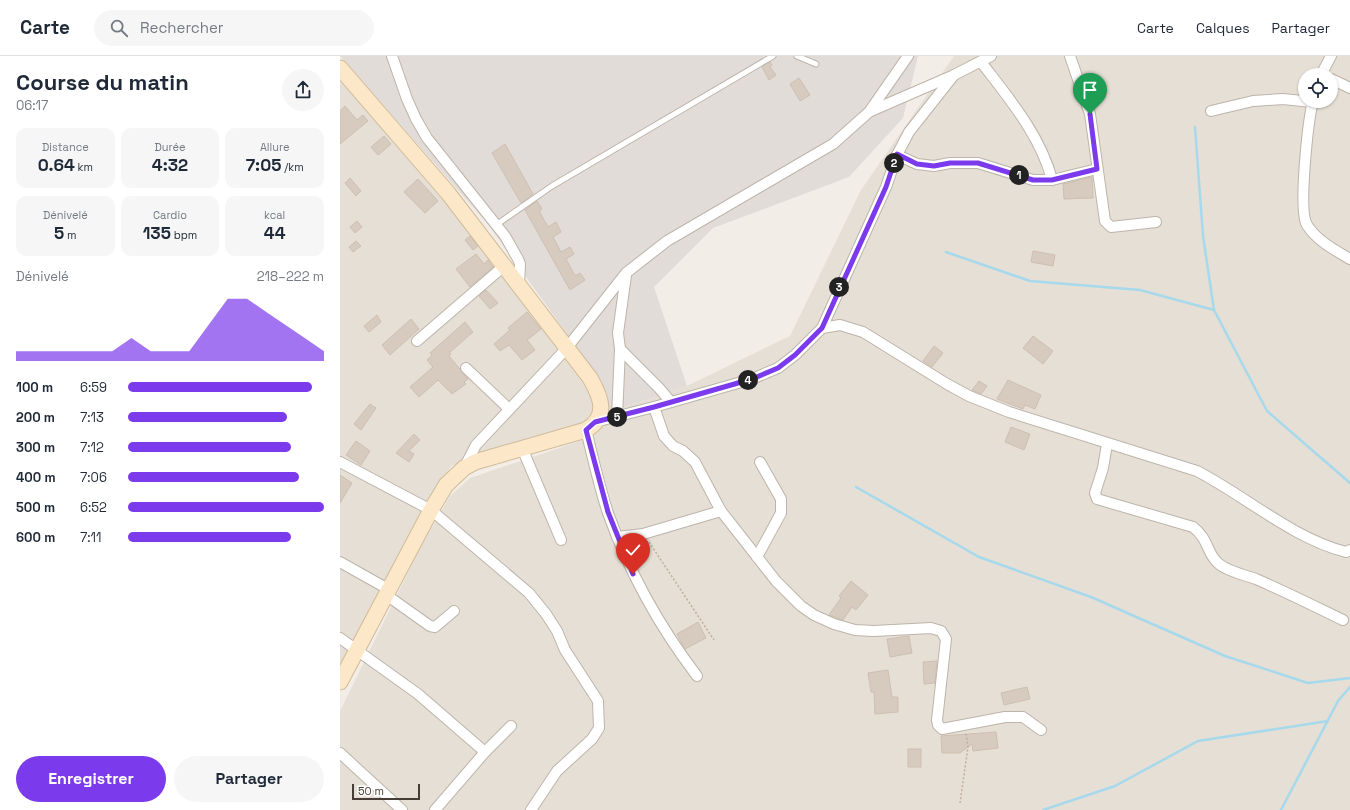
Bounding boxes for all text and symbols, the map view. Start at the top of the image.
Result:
search box [94,10,374,46]
text: Carte [20,15,70,40]
icon: search [108,17,130,39]
text: Rechercher [140,18,224,37]
text: Carte [1137,19,1174,37]
text: Calques [1196,19,1250,37]
text: Partager [1272,19,1330,37]
text: Course du matin [16,68,189,96]
map controls [1298,68,1338,108]
button: locate [1298,68,1338,108]
button: share [282,69,324,111]
pin [1073,73,1107,114]
icon: arrive [1079,79,1101,101]
text: 06:17 [16,97,48,114]
text: Distance [42,140,89,154]
text: Durée [154,140,185,154]
text: Allure [260,140,289,154]
pin: 2 [884,153,904,173]
text: 0.64 [38,154,75,176]
text: 4:32 [152,154,188,176]
text: 7:05 [246,154,281,176]
text: 2 [891,156,897,170]
text: km [75,160,93,174]
text: /km [281,160,304,174]
pin: 1 [1009,165,1029,185]
text: 1 [1017,168,1021,182]
text: Dénivelé [43,208,88,222]
text: Cardio [153,208,187,222]
text: kcal [264,208,285,222]
text: 5 [54,222,64,244]
text: 135 [143,222,171,244]
text: 44 [264,222,285,244]
text: m [64,228,77,242]
text: bpm [171,228,197,242]
text: Dénivelé [16,268,69,285]
text: 218–222 m [257,268,324,285]
pin: 3 [829,277,849,297]
text: 3 [836,280,842,294]
pin: 4 [738,370,758,390]
text: 4 [745,373,752,387]
text: 100 m [16,379,53,396]
text: 6:59 [80,379,107,396]
pin: 5 [607,407,627,427]
text: 200 m [16,409,55,426]
text: 7:13 [80,409,104,426]
text: 5 [614,410,620,424]
text: 300 m [16,439,55,456]
text: 7:12 [80,439,104,456]
text: 400 m [16,469,56,486]
text: 7:06 [80,469,107,486]
text: 500 m [16,499,55,516]
text: 6:52 [80,499,107,516]
text: 600 m [16,529,55,546]
text: 7:11 [80,529,102,546]
pin [616,533,650,574]
icon: check [622,539,644,561]
button: Enregistrer [16,756,166,802]
button: Partager [174,756,324,802]
scale bar [352,782,420,801]
text: 50 m [358,784,384,798]

